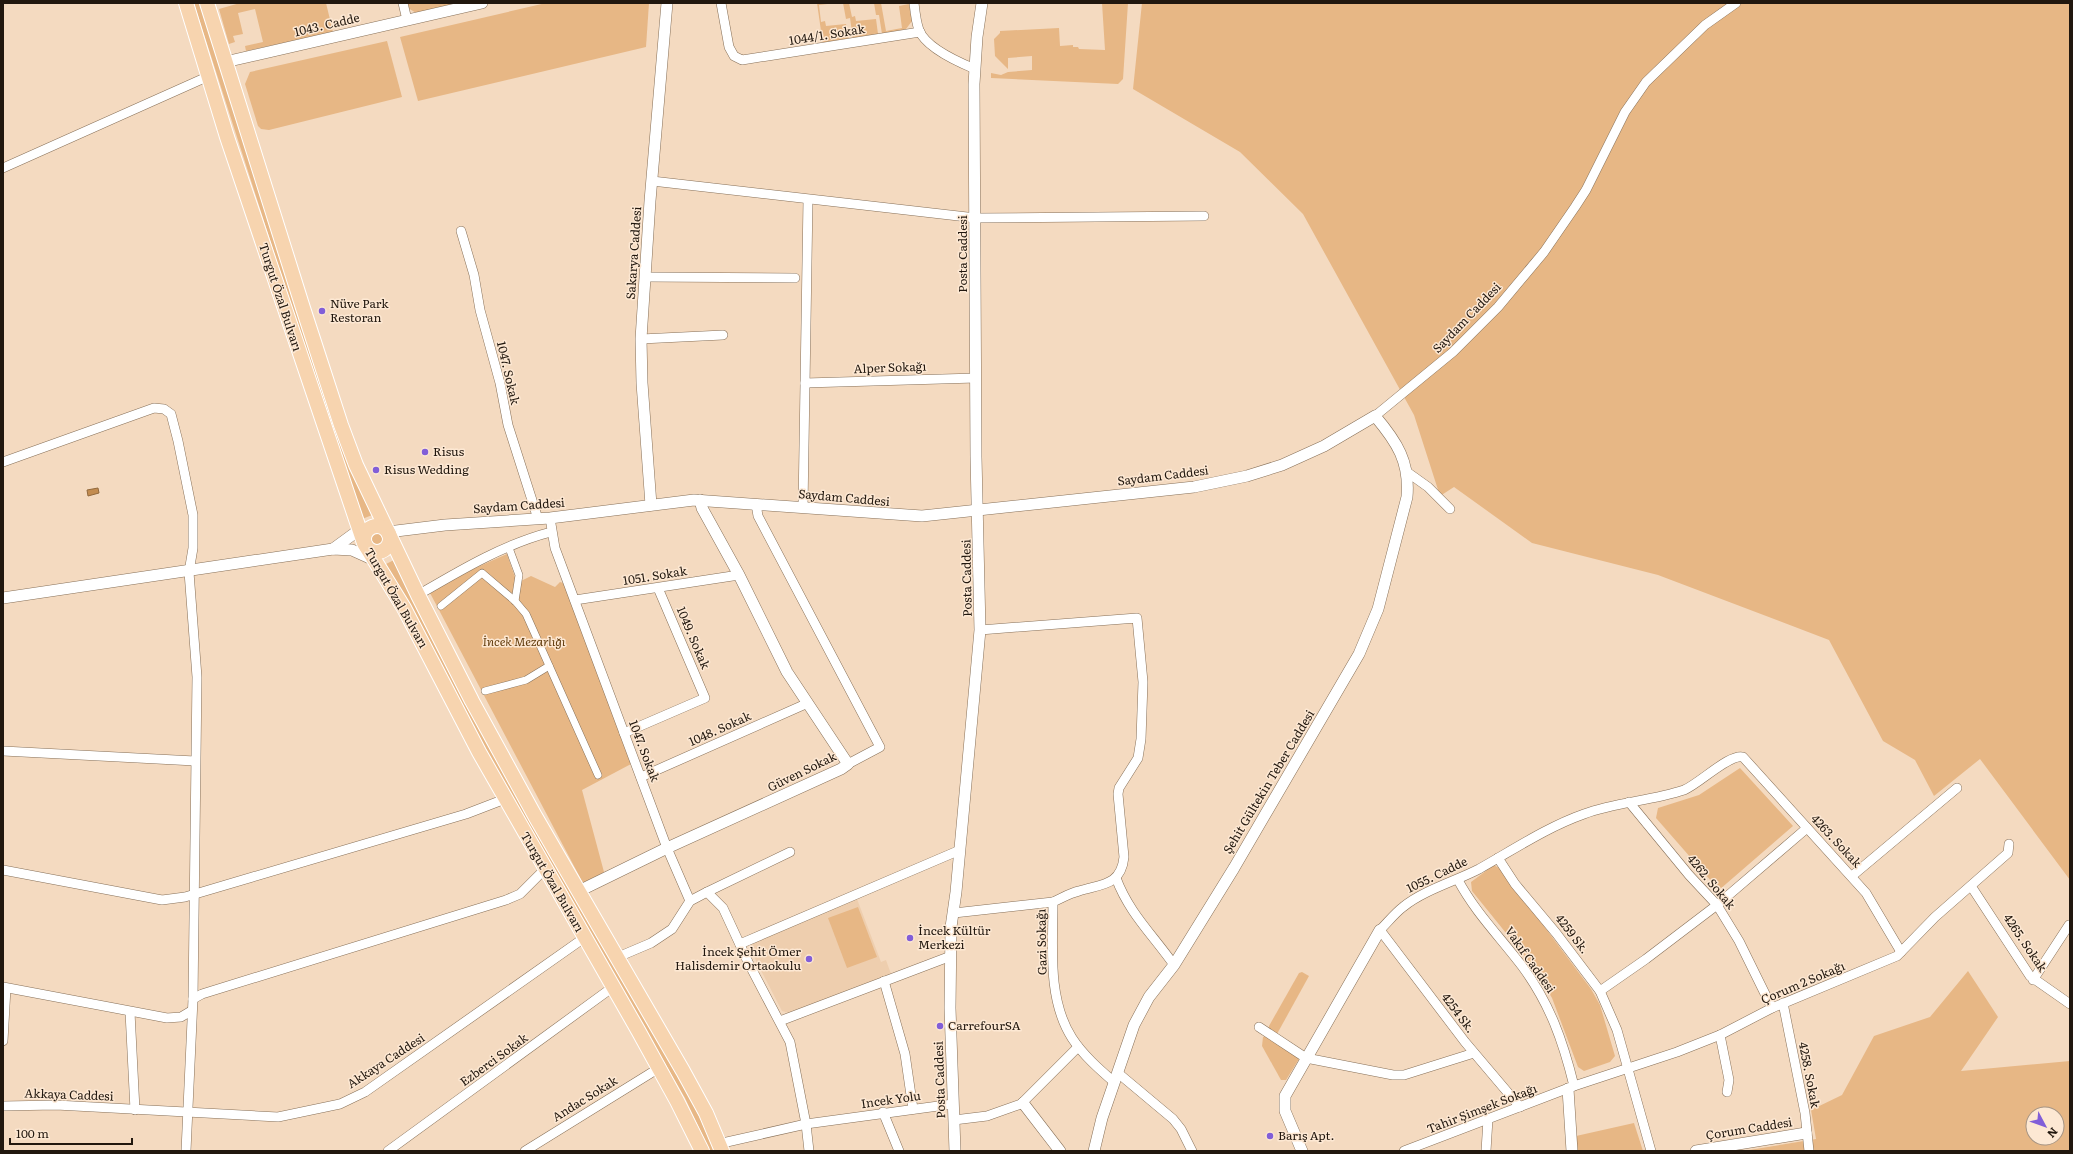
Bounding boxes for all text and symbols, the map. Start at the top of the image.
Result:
street label: 1043. Cadde [292,8,361,40]
street label: 1044/1. Sokak [788,19,867,49]
street label: Sakarya Caddesi [621,206,645,300]
street label: Posta Caddesi [953,215,971,293]
street label: Turgut Özal Bulvarı [255,240,307,353]
street label: Saydam Caddesi [1428,278,1505,357]
place label: Nüve Park Restoran [330,294,389,326]
marker: Nüve Park Restoran [317,306,327,316]
street label: 1047. Sokak [493,339,525,407]
street label: Alper Sokağı [853,357,927,377]
place label: Risus [433,442,465,460]
marker: Risus [420,447,430,457]
place label: Risus Wedding [384,460,469,478]
street label: Saydam Caddesi [1116,460,1210,490]
marker: Risus Wedding [371,465,381,475]
street label: Saydam Caddesi [798,484,891,510]
street label: Saydam Caddesi [472,493,565,517]
street label: Posta Caddesi [956,539,976,617]
street label: Turgut Özal Bulvarı [361,544,433,651]
street label: 1051. Sokak [622,561,689,589]
street label: 1049. Sokak [673,604,715,672]
park label: İncek Mezarlığı [483,632,566,650]
street label: 1048. Sokak [686,706,754,750]
street label: Şehit Gültekin Teber Caddesi [1218,706,1318,857]
street label: 1047. Sokak [625,717,665,785]
street label: Güven Sokak [764,746,840,796]
street label: 4263. Sokak [1807,810,1867,872]
street label: Turgut Özal Bulvarı [517,828,589,935]
street label: 4262. Sokak [1683,850,1741,913]
street label: 1055. Cadde [1403,852,1470,897]
street label: Gazi Sokağı [1031,909,1051,975]
street label: 4259 Sk. [1552,910,1594,957]
street label: 4265. Sokak [2000,910,2052,976]
place label: İncek Kültür Merkezi [918,921,991,953]
street label: Vakıf Caddesi [1501,923,1560,996]
marker: İncek Kültür Merkezi [905,933,915,943]
place label: İncek Şehit Ömer Halisdemir Ortaokulu [675,942,801,974]
marker: İncek Şehit Ömer Halisdemir Ortaokulu [804,954,814,964]
street label: Çorum 2 Sokağı [1758,956,1847,1008]
street label: 4254 Sk. [1438,988,1480,1036]
place label: CarrefourSA [948,1016,1021,1034]
marker: CarrefourSA [935,1021,945,1031]
street label: Akkaya Caddesi [343,1028,428,1092]
street label: Ezberci Sokak [456,1028,532,1090]
street label: 4258. Sokak [1795,1040,1825,1110]
street label: Posta Caddesi [929,1041,949,1119]
street label: Andac Sokak [548,1071,621,1125]
street label: Tahir Şimşek Sokağı [1424,1079,1539,1137]
street label: Akkaya Caddesi [24,1083,114,1105]
street label: Incek Yolu [860,1086,922,1112]
north arrow [2025,1106,2065,1146]
street label: Çorum Caddesi [1704,1112,1793,1144]
scale bar [10,1120,132,1146]
text: 100 m [16,1124,49,1142]
text: N [2044,1124,2062,1142]
place label: Barış Apt. [1278,1126,1334,1144]
marker: Barış Apt. [1265,1131,1275,1141]

